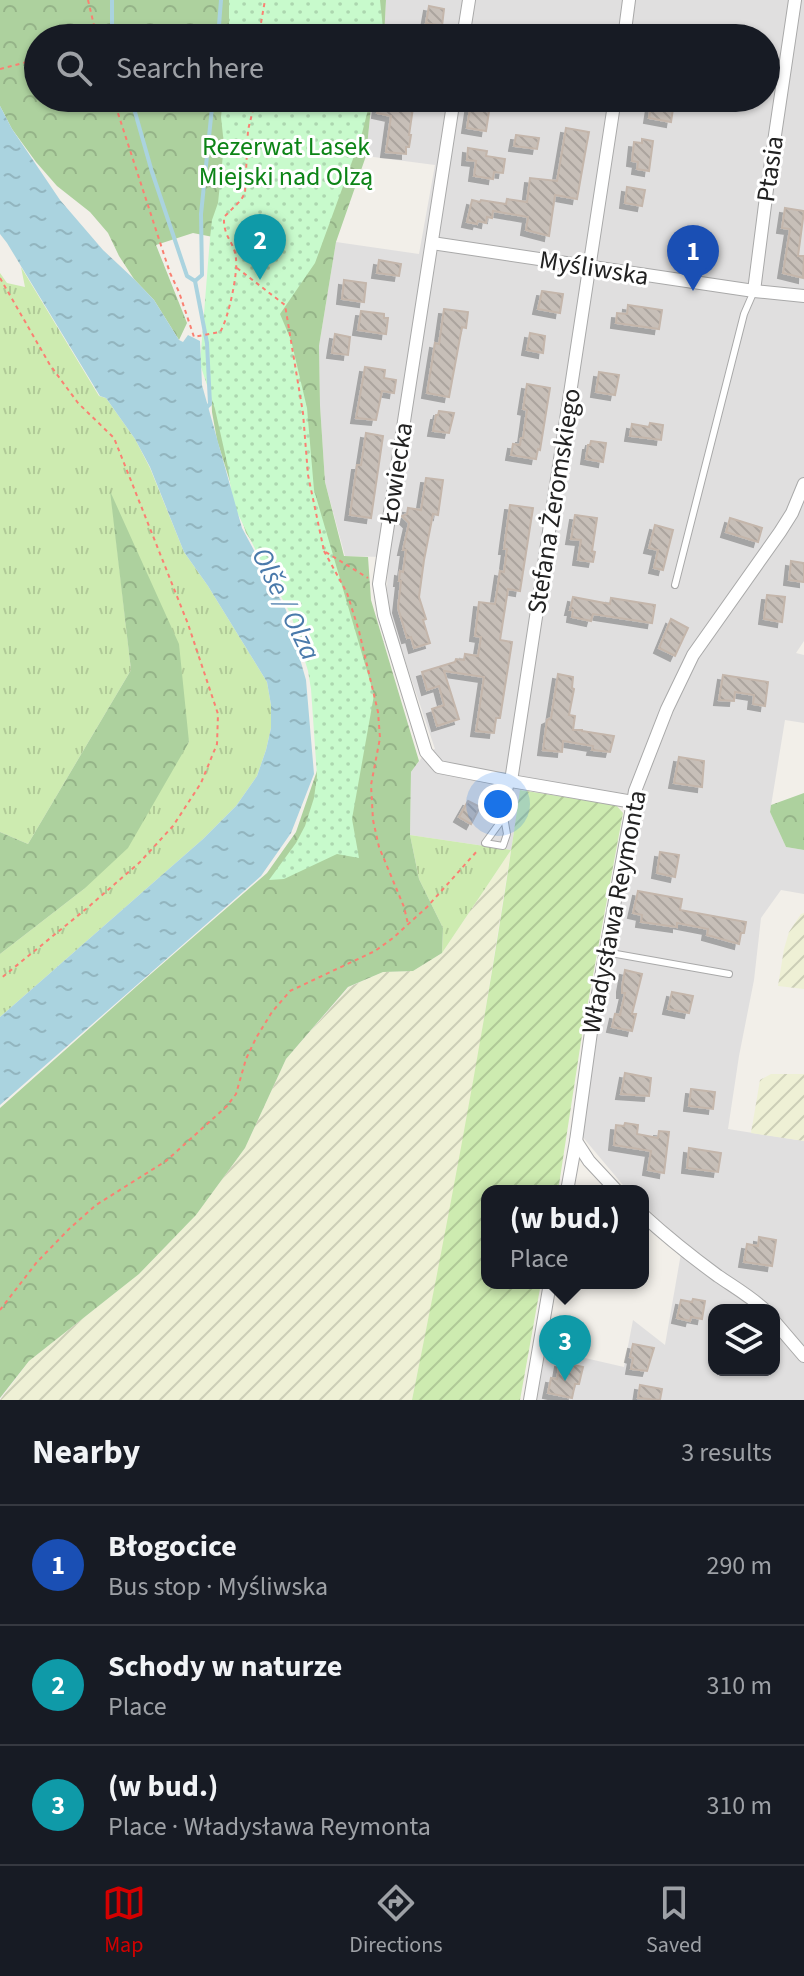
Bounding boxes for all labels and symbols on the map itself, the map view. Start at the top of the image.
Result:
park label: Rezerwat Lasek Miejski nad Olzą [199,128,373,195]
street label: Ptasia [747,134,793,204]
pin: 2 [234,214,286,280]
pin: 1 [667,225,719,291]
street label: Myśliwska [537,241,651,295]
street label: Stefana Żeromskiego [518,386,590,616]
street label: Łowiecka [370,420,422,527]
water label: Olše / Olza [242,541,330,667]
your location [478,784,518,824]
street label: Władysława Reymonta [572,787,656,1037]
pin: 3 [539,1315,591,1381]

